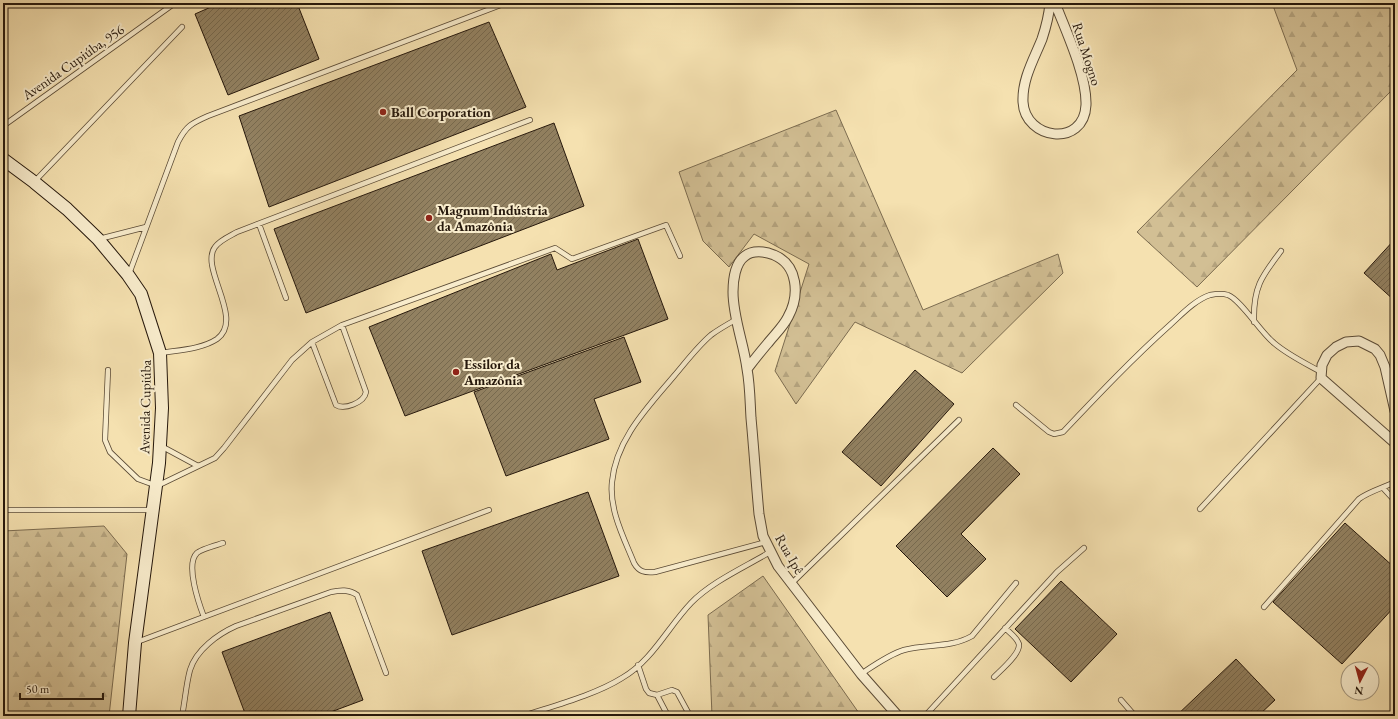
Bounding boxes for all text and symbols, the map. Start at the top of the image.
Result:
street label: Avenida Cupiúba, 956 [18,20,128,104]
street label: Rua Mogno [1068,20,1106,88]
place label: Ball Corporation [391,103,491,121]
marker: Ball Corporation [378,107,388,117]
place label: Magnum Indústria da Amazônia [437,201,549,235]
marker: Magnum Indústria da Amazônia [424,213,434,223]
place label: Essilor da Amazônia [463,355,523,389]
street label: Avenida Cupiúba [135,359,155,455]
marker: Essilor da Amazônia [451,367,461,377]
street label: Rua Ipê [771,531,809,578]
north arrow [1340,661,1380,701]
scale bar [20,675,103,701]
text: 50 m [26,681,50,697]
text: N [1354,684,1364,698]

